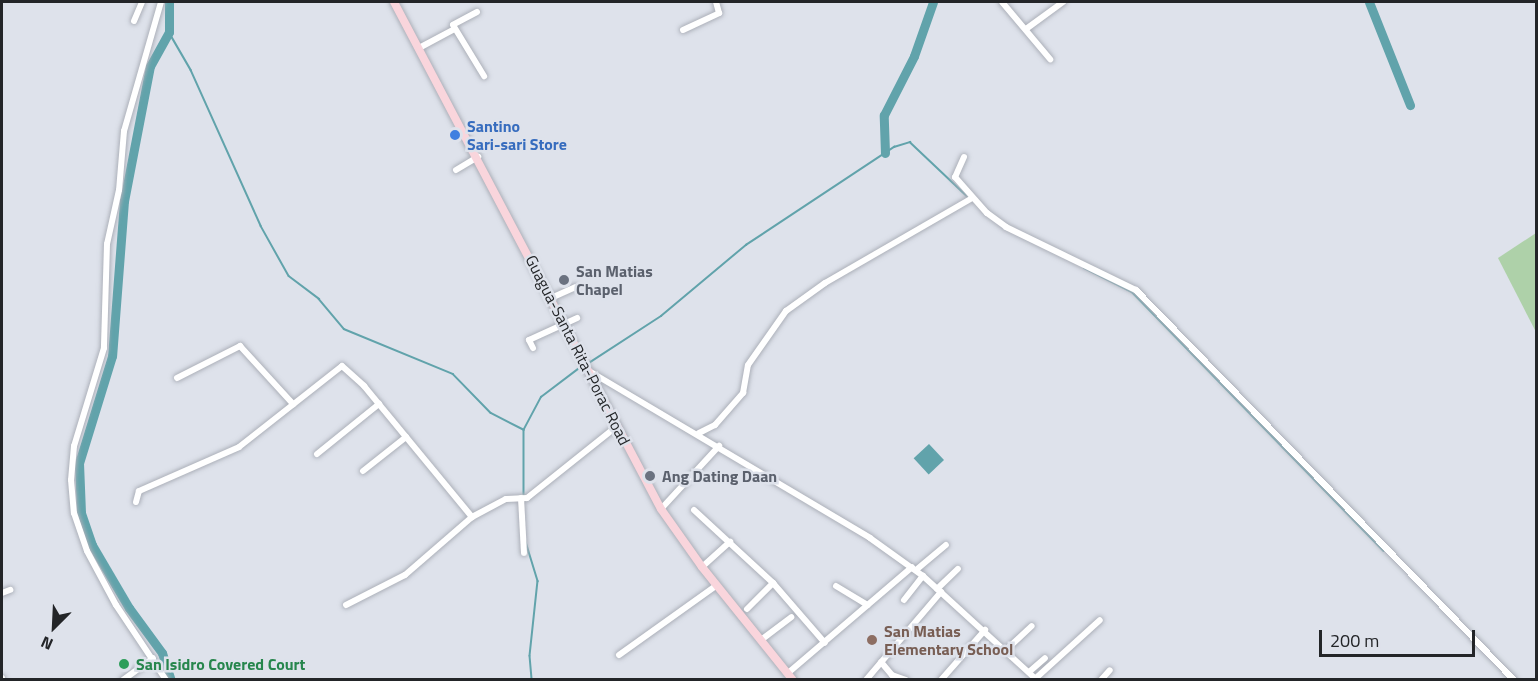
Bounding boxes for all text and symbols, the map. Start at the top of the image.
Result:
place label: Santino Sari-sari Store [467,116,567,154]
marker: Santino Sari-sari Store [448,128,462,142]
street label: Guagua-Santa Rita-Porac Road [522,252,634,448]
place label: San Matias Chapel [576,261,653,299]
marker: San Matias Chapel [557,273,571,287]
place label: Ang Dating Daan [662,466,777,486]
marker: Ang Dating Daan [643,469,657,483]
north arrow [24,597,84,657]
scale bar [1322,618,1478,656]
place label: San Matias Elementary School [884,621,1013,659]
text: 200 m [1330,627,1379,654]
text: N [37,630,57,657]
marker: San Matias Elementary School [865,633,879,647]
place label: San Isidro Covered Court [136,654,305,674]
marker: San Isidro Covered Court [117,657,131,671]

